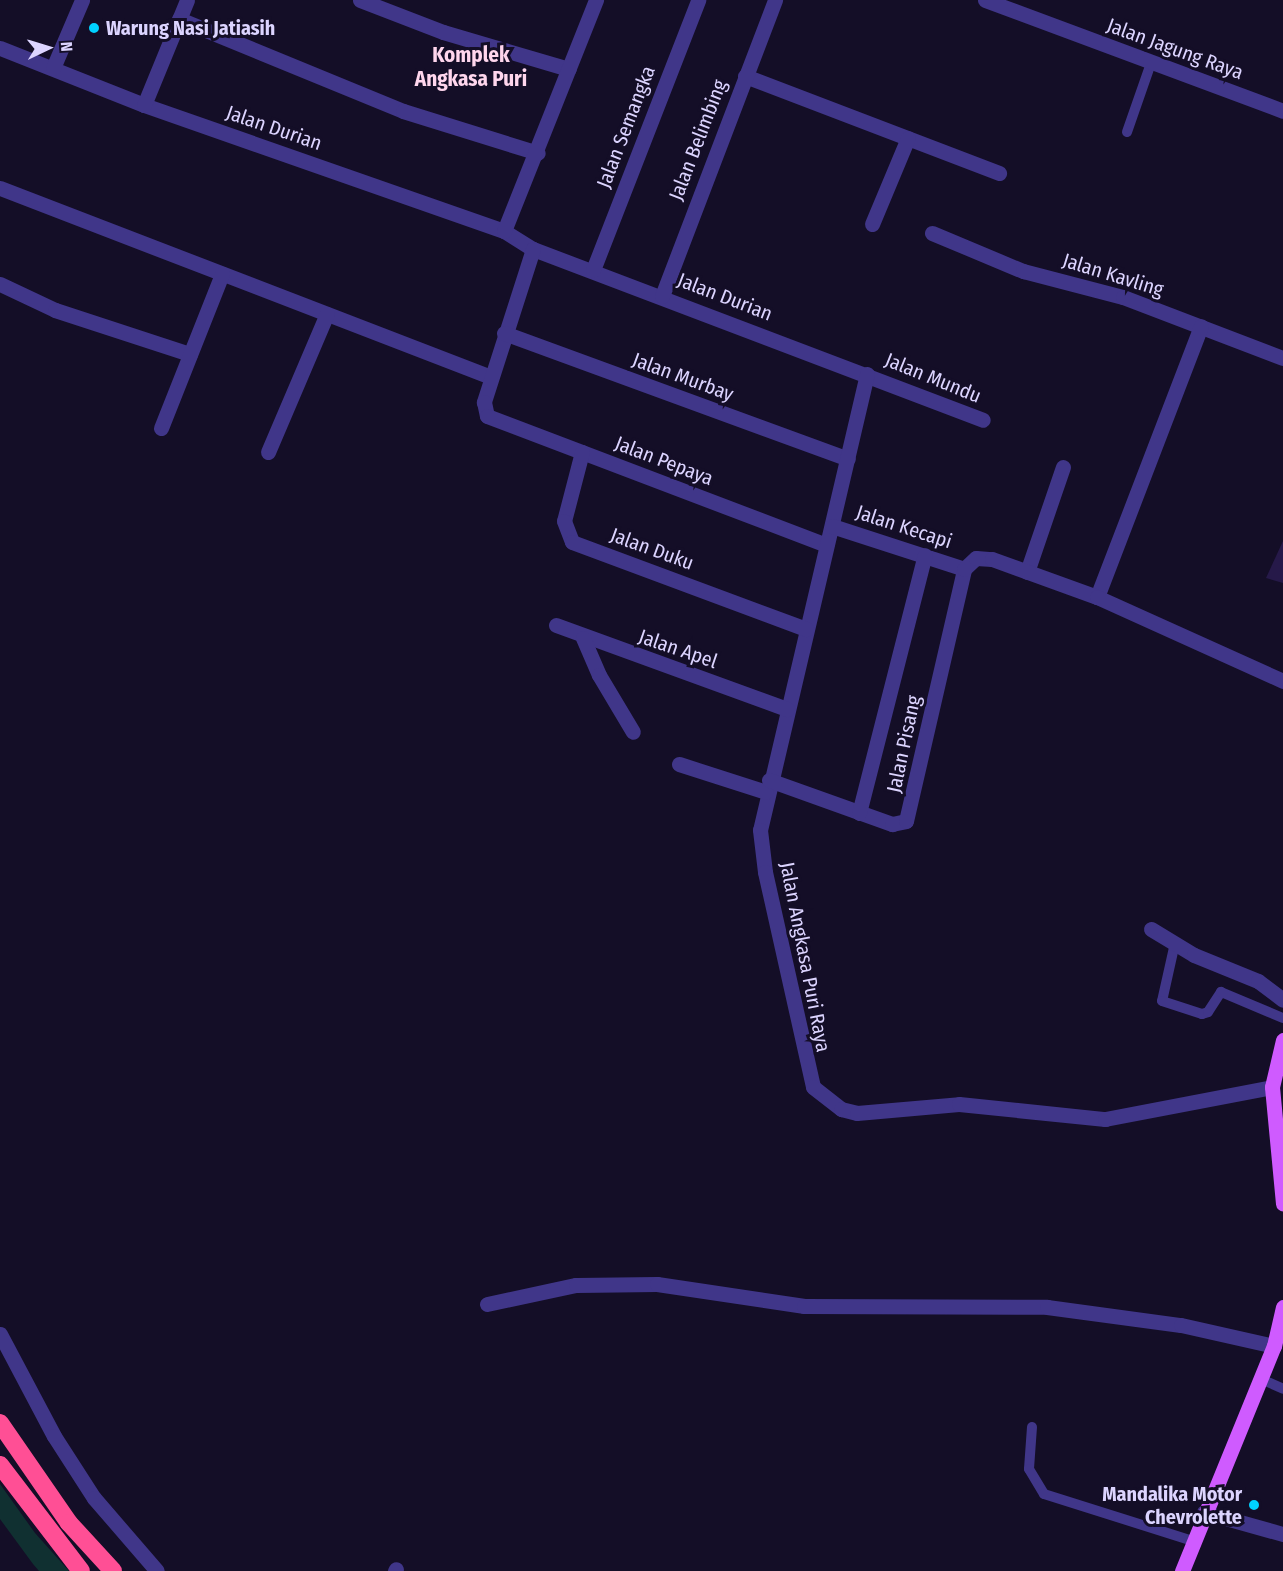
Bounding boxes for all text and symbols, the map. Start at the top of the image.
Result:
street label: Jalan Jagung Raya [1104,13,1246,85]
place label: Warung Nasi Jatiasih [106,16,275,40]
north arrow [18,18,78,78]
marker: Warung Nasi Jatiasih [87,21,101,35]
text: N [57,41,76,52]
district label: Komplek Angkasa Puri [415,42,527,92]
street label: Jalan Semangka [592,62,660,192]
street label: Jalan Belimbing [664,76,732,204]
street label: Jalan Durian [223,100,325,156]
street label: Jalan Kavling [1060,248,1166,302]
street label: Jalan Durian [674,268,776,326]
street label: Jalan Murbay [629,348,737,406]
street label: Jalan Mundu [881,348,985,408]
street label: Jalan Pepaya [611,431,717,491]
street label: Jalan Kecapi [853,500,955,554]
street label: Jalan Duku [607,523,697,575]
street label: Jalan Apel [636,624,720,674]
street label: Jalan Pisang [882,693,926,795]
street label: Jalan Angkasa Puri Raya [775,860,835,1054]
place label: Mandalika Motor Chevrolette [1102,1482,1242,1529]
marker: Mandalika Motor Chevrolette [1247,1498,1261,1512]

